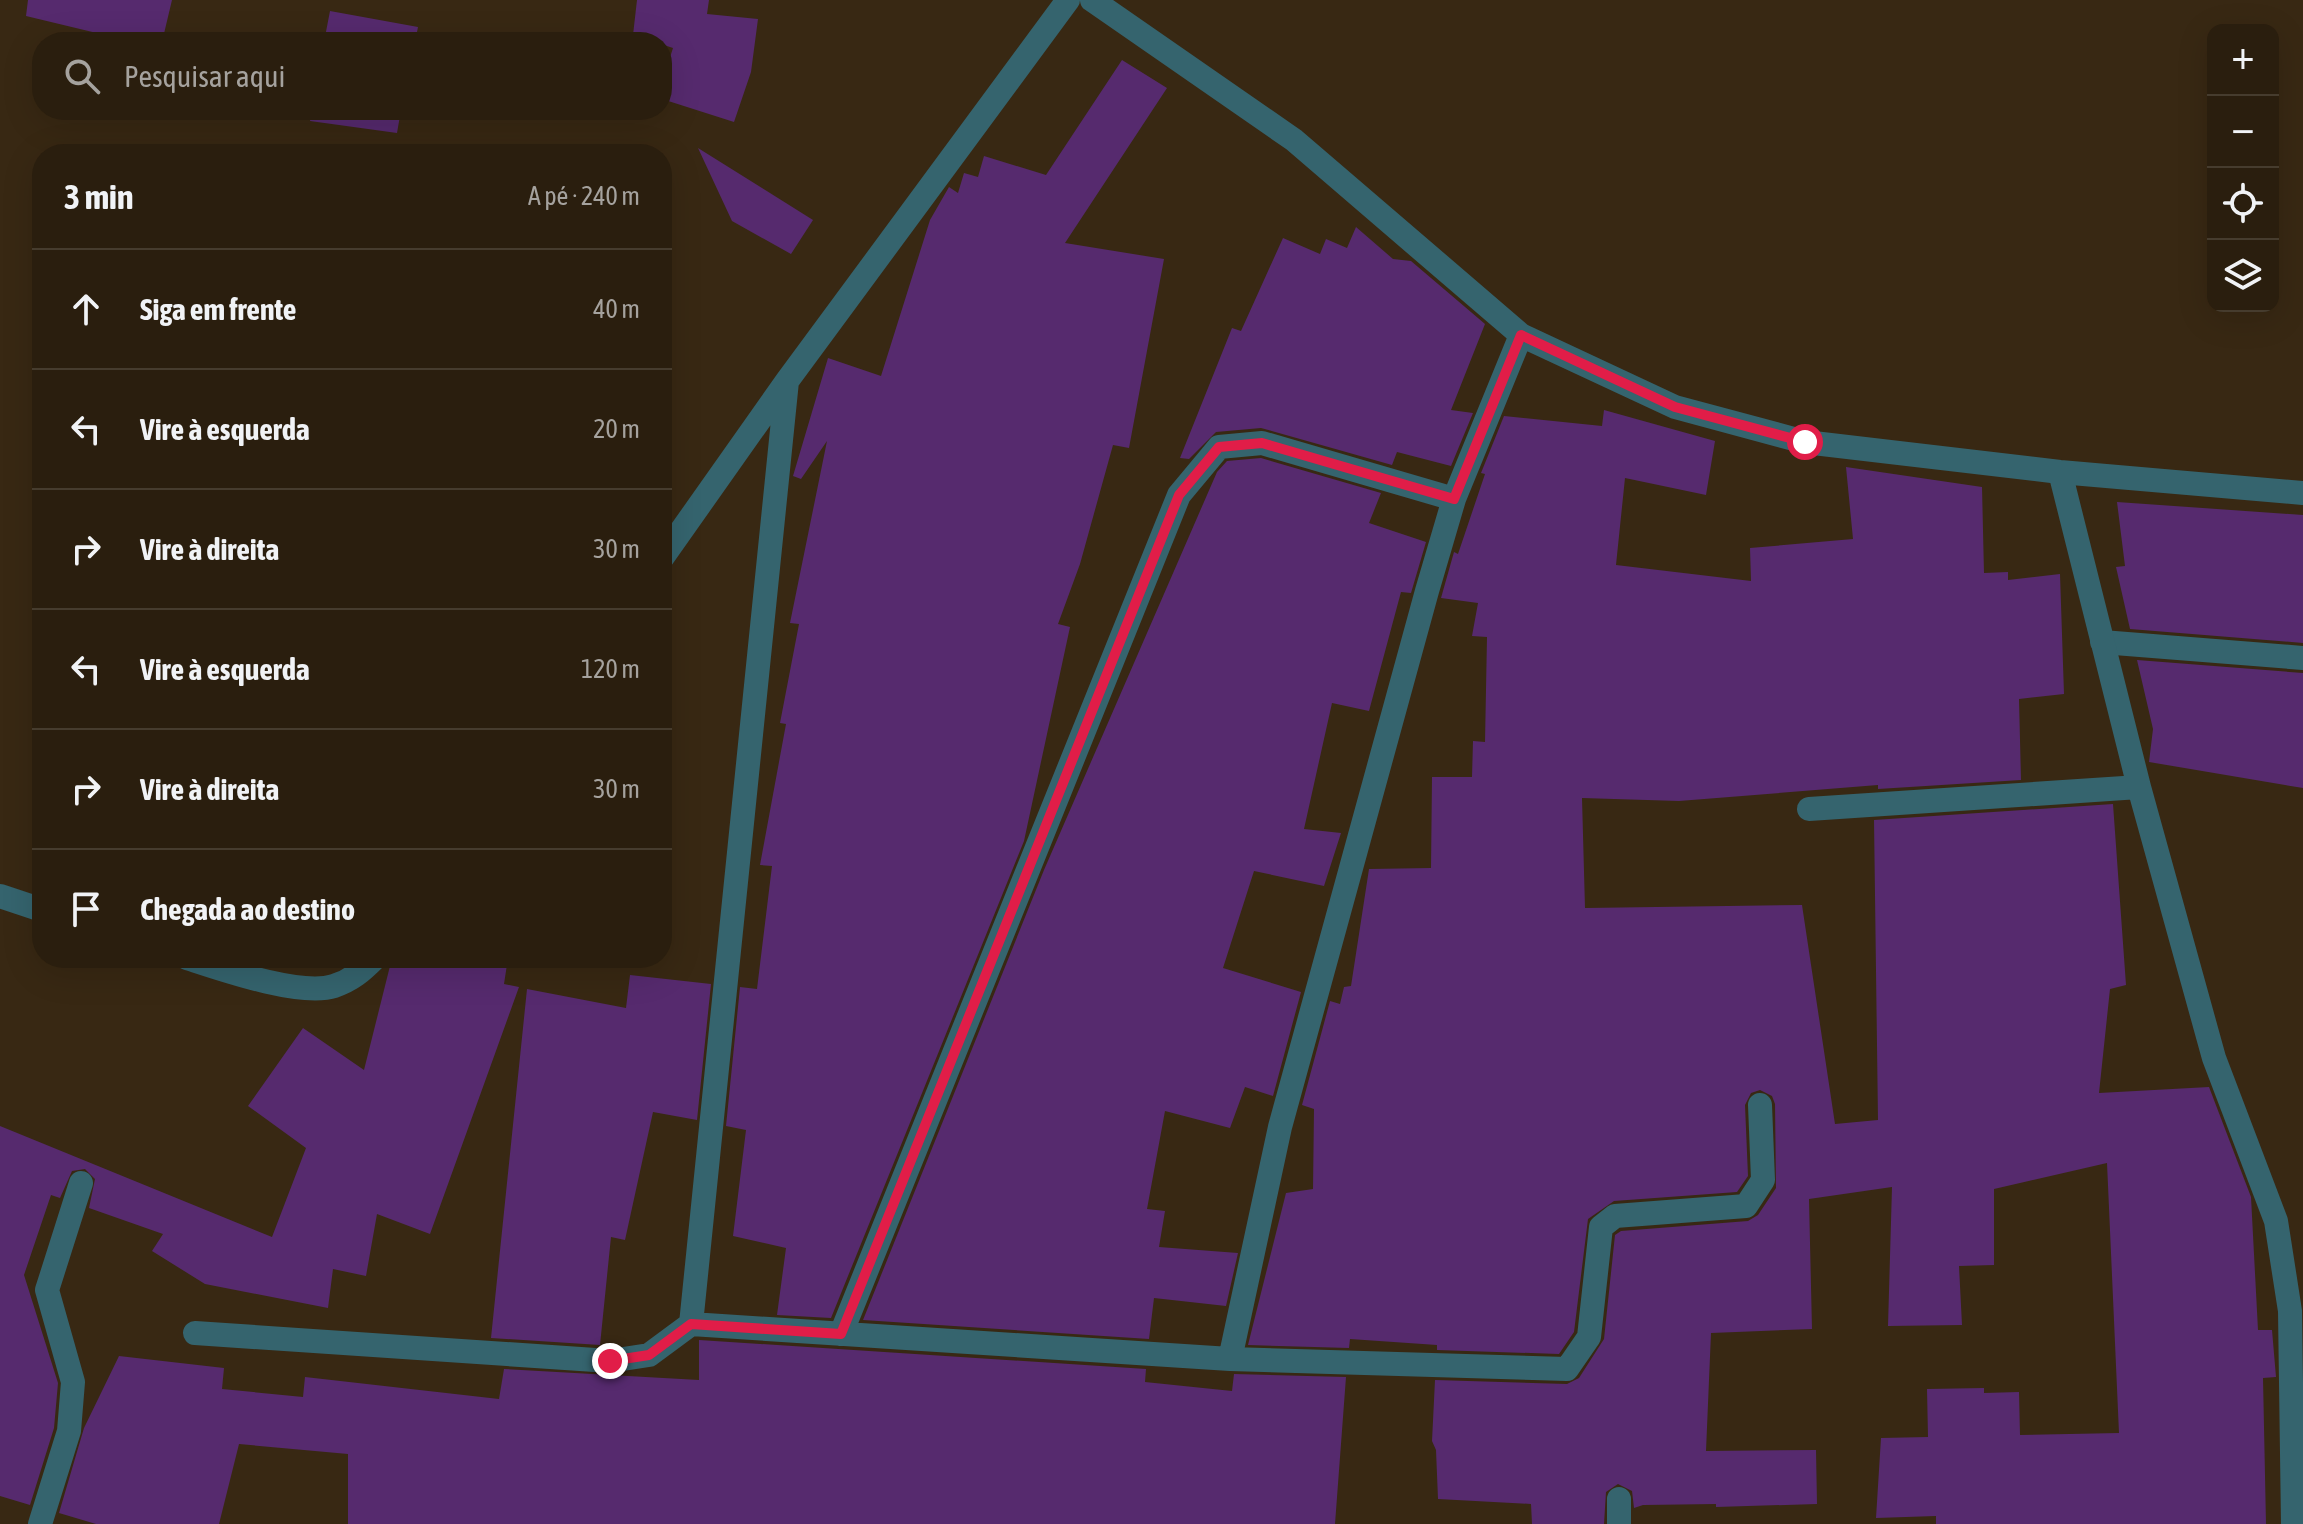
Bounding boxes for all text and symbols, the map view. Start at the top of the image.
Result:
map controls [2207,24,2279,312]
button: + [2207,24,2279,96]
search box [32,32,672,120]
icon: search [60,54,104,98]
text: Pesquisar aqui [124,59,285,93]
button: − [2207,96,2279,168]
button: locate [2207,168,2279,240]
text: 3 min [64,177,133,216]
text: A pé · 240 m [528,181,640,211]
button: layers [2207,240,2279,312]
icon: ahead [64,287,108,331]
text: Siga em frente [140,292,296,326]
text: 40 m [593,294,640,324]
icon: left [64,407,108,451]
text: Vire à esquerda [140,412,310,446]
text: 20 m [593,414,640,444]
route start [1787,424,1823,460]
icon: right [64,527,108,571]
text: Vire à direita [140,532,279,566]
text: 30 m [593,534,640,564]
icon: left [64,647,108,691]
text: Vire à esquerda [140,652,310,686]
text: 120 m [581,654,640,684]
icon: right [64,767,108,811]
text: Vire à direita [140,772,279,806]
text: 30 m [593,774,640,804]
icon: arrive [64,887,108,931]
text: Chegada ao destino [140,892,355,926]
route end [592,1343,628,1379]

